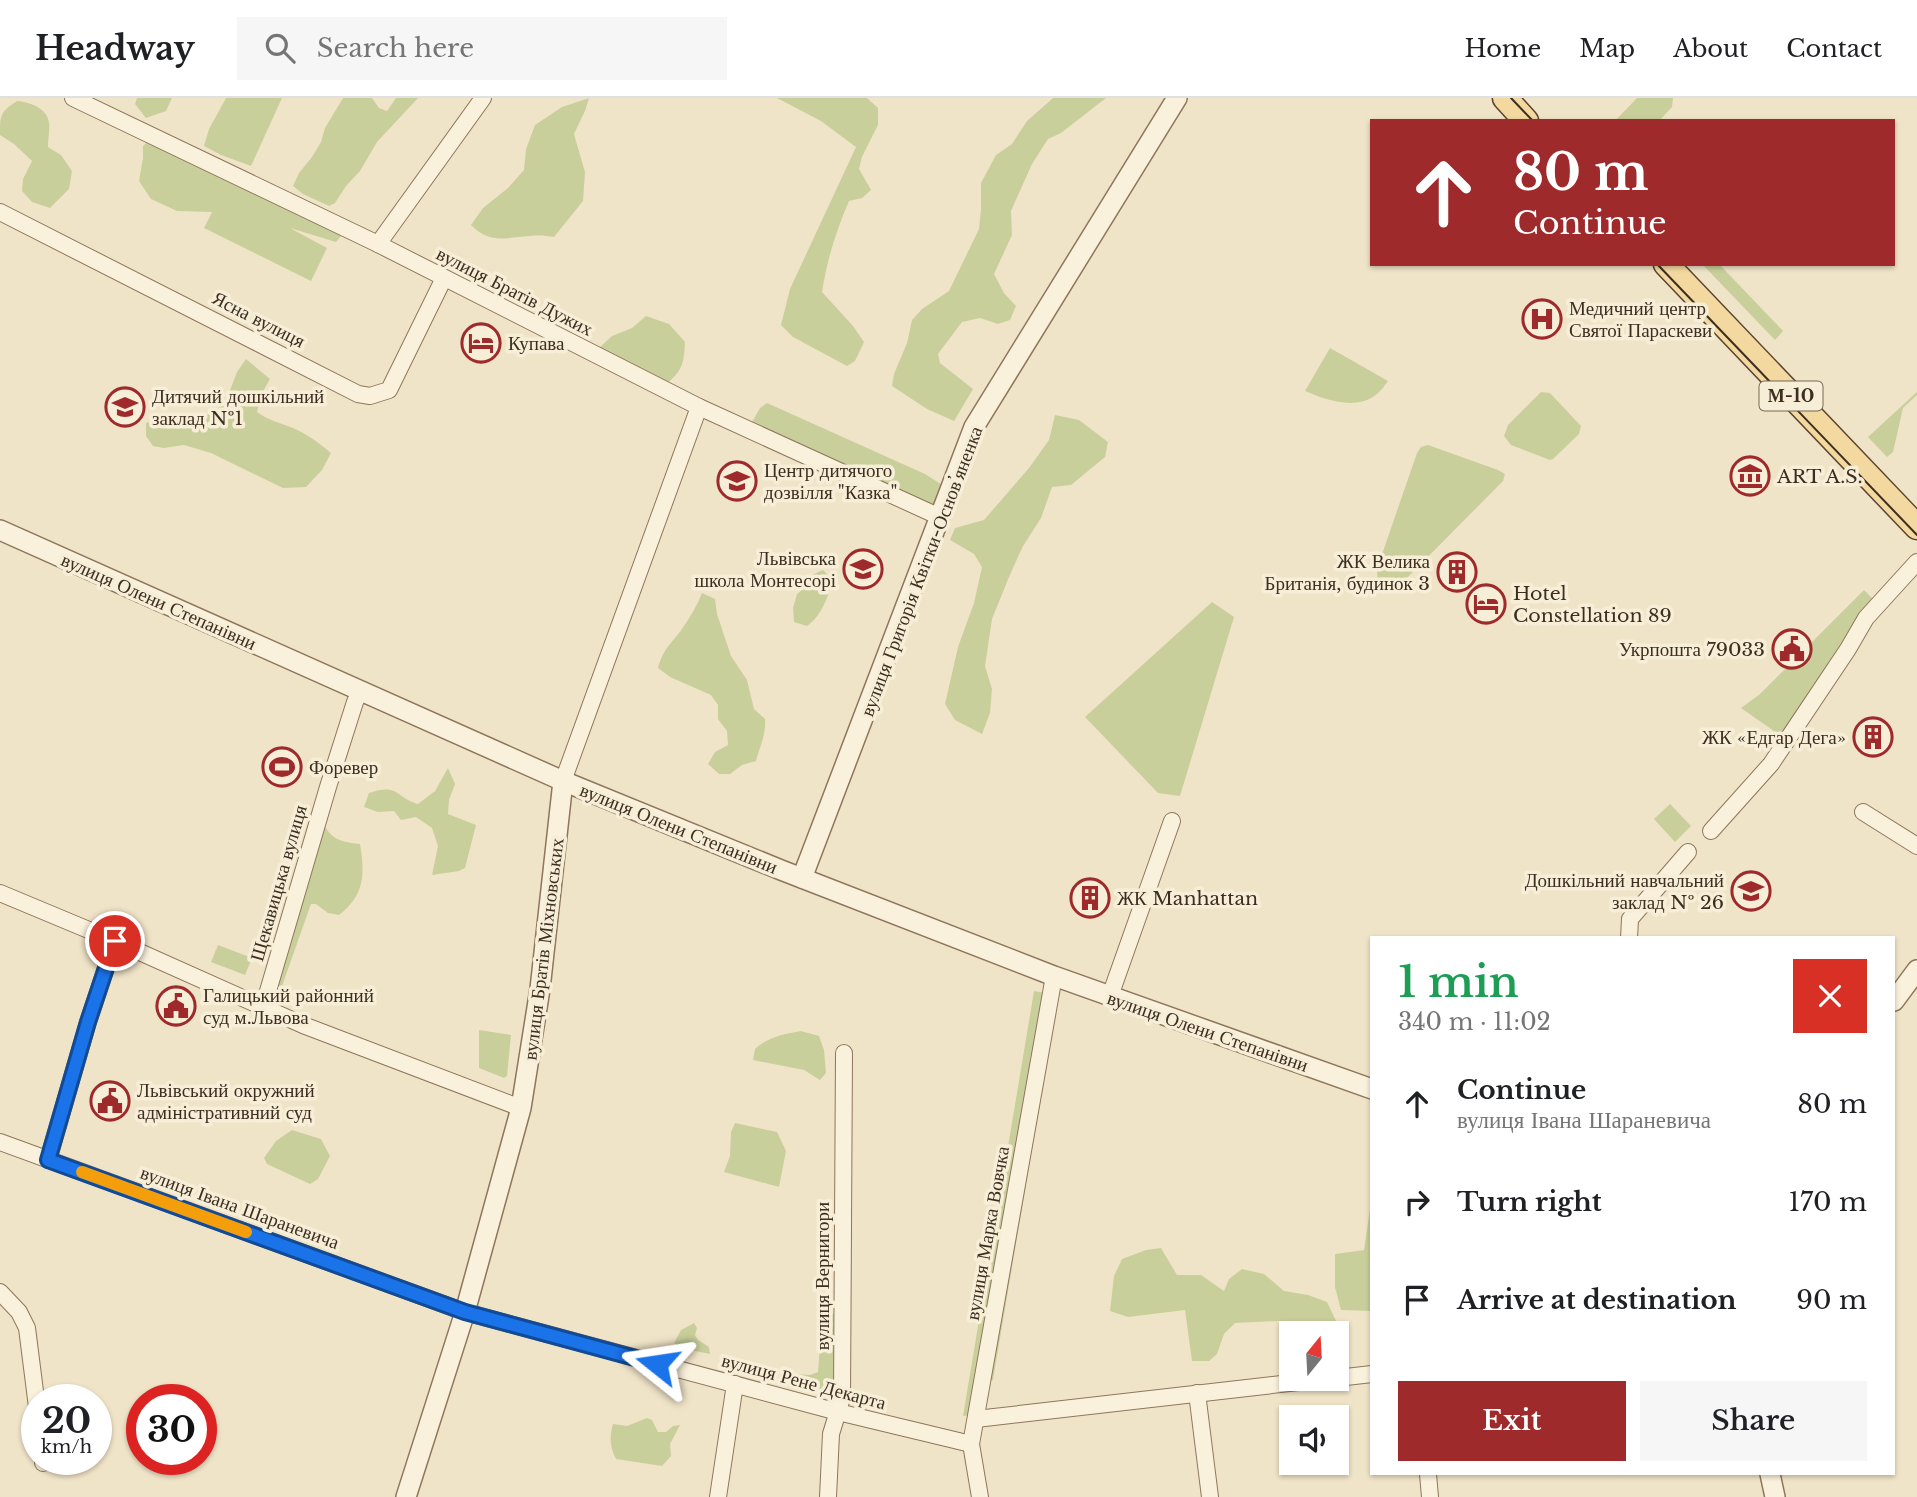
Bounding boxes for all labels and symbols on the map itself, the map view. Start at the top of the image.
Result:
street label: вулиця Братів Дужих [433,242,597,341]
street label: Ясна вулиця [209,286,309,353]
place label: Медичний центр Святої Параскеви [1569,297,1712,342]
hospital icon: Медичний центр Святої Параскеви [1521,298,1563,340]
hotel icon: Купава [460,322,502,364]
place label: Купава [508,332,565,355]
road number: М-10 [1760,382,1823,410]
place label: Дитячий дошкільний заклад №1 [152,385,324,430]
school or university icon: Дитячий дошкільний заклад №1 [104,386,146,428]
street label: вулиця Григорія Квітки-Основʼяненка [855,422,988,719]
museum icon: ART A.S. [1729,455,1771,497]
place label: Центр дитячого дозвілля "Казка" [764,459,897,504]
school or university icon: Центр дитячого дозвілля "Казка" [716,460,758,502]
place label: ART A.S. [1776,465,1863,488]
place label: Львівська школа Монтесорі [694,547,837,592]
street label: вулиця Олени Степанівни [58,548,260,655]
school or university icon: Львівська школа Монтесорі [842,548,884,590]
place label: ЖК Велика Британія, будинок 3 [1264,550,1431,595]
building icon: ЖК Велика Британія, будинок 3 [1436,551,1478,593]
place label: Hotel Constellation 89 [1513,582,1672,627]
hotel icon: Hotel Constellation 89 [1465,583,1507,625]
public building icon: Укрпошта 79033 [1771,628,1813,670]
place label: Укрпошта 79033 [1619,638,1765,661]
building icon: ЖК «Едгар Дега» [1852,716,1894,758]
place label: ЖК «Едгар Дега» [1702,726,1846,749]
sports icon: Форевер [261,746,303,788]
place label: Форевер [309,756,378,779]
street label: вулиця Олени Степанівни [577,778,781,879]
street label: Щекавицька вулиця [245,802,312,964]
street label: вулиця Братів Міхновських [518,836,569,1061]
place label: Дошкільний навчальний заклад № 26 [1525,869,1724,914]
school or university icon: Дошкільний навчальний заклад № 26 [1730,870,1772,912]
building icon: ЖК Manhattan [1069,877,1111,919]
place label: ЖК Manhattan [1117,887,1258,910]
pin [85,911,145,971]
place label: Галицький районний суд м.Львова [203,984,374,1029]
public building icon: Галицький районний суд м.Львова [155,985,197,1027]
street label: вулиця Олени Степанівни [1104,986,1311,1077]
place label: Львівський окружний адміністративний суд [137,1079,315,1124]
public building icon: Львівський окружний адміністративний суд [89,1080,131,1122]
street label: вулиця Марка Вовчка [961,1144,1014,1322]
street label: вулиця Івана Шараневича [137,1161,343,1254]
street label: вулиця Вернигори [811,1202,834,1350]
north arrow [1279,1321,1349,1391]
position arrow [620,1327,694,1401]
street label: вулиця Рене Декарта [719,1349,889,1415]
speed limit sign: 30 [126,1384,217,1475]

